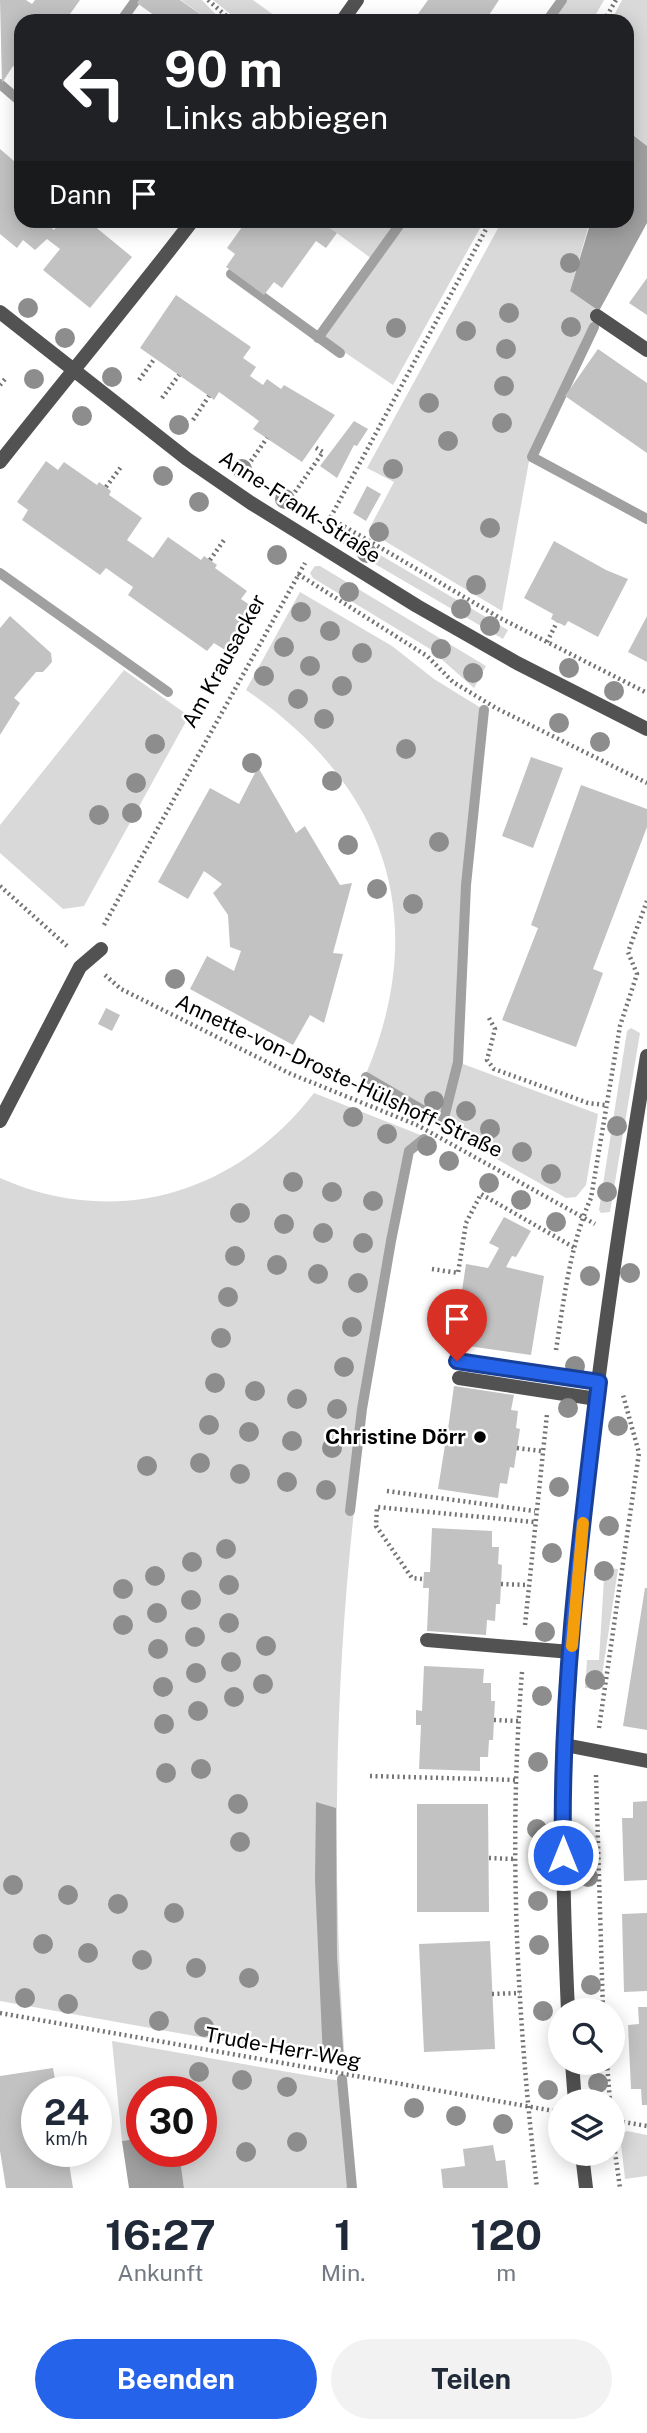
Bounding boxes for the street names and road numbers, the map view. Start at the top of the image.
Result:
street label: Anne-Frank-Straße [215,445,386,568]
street label: Am Krausacker [176,589,271,732]
street label: Annette-von-Droste-Hülshoff-Straße [172,989,507,1162]
street label: Trude-Herr-Weg [203,2021,363,2074]

